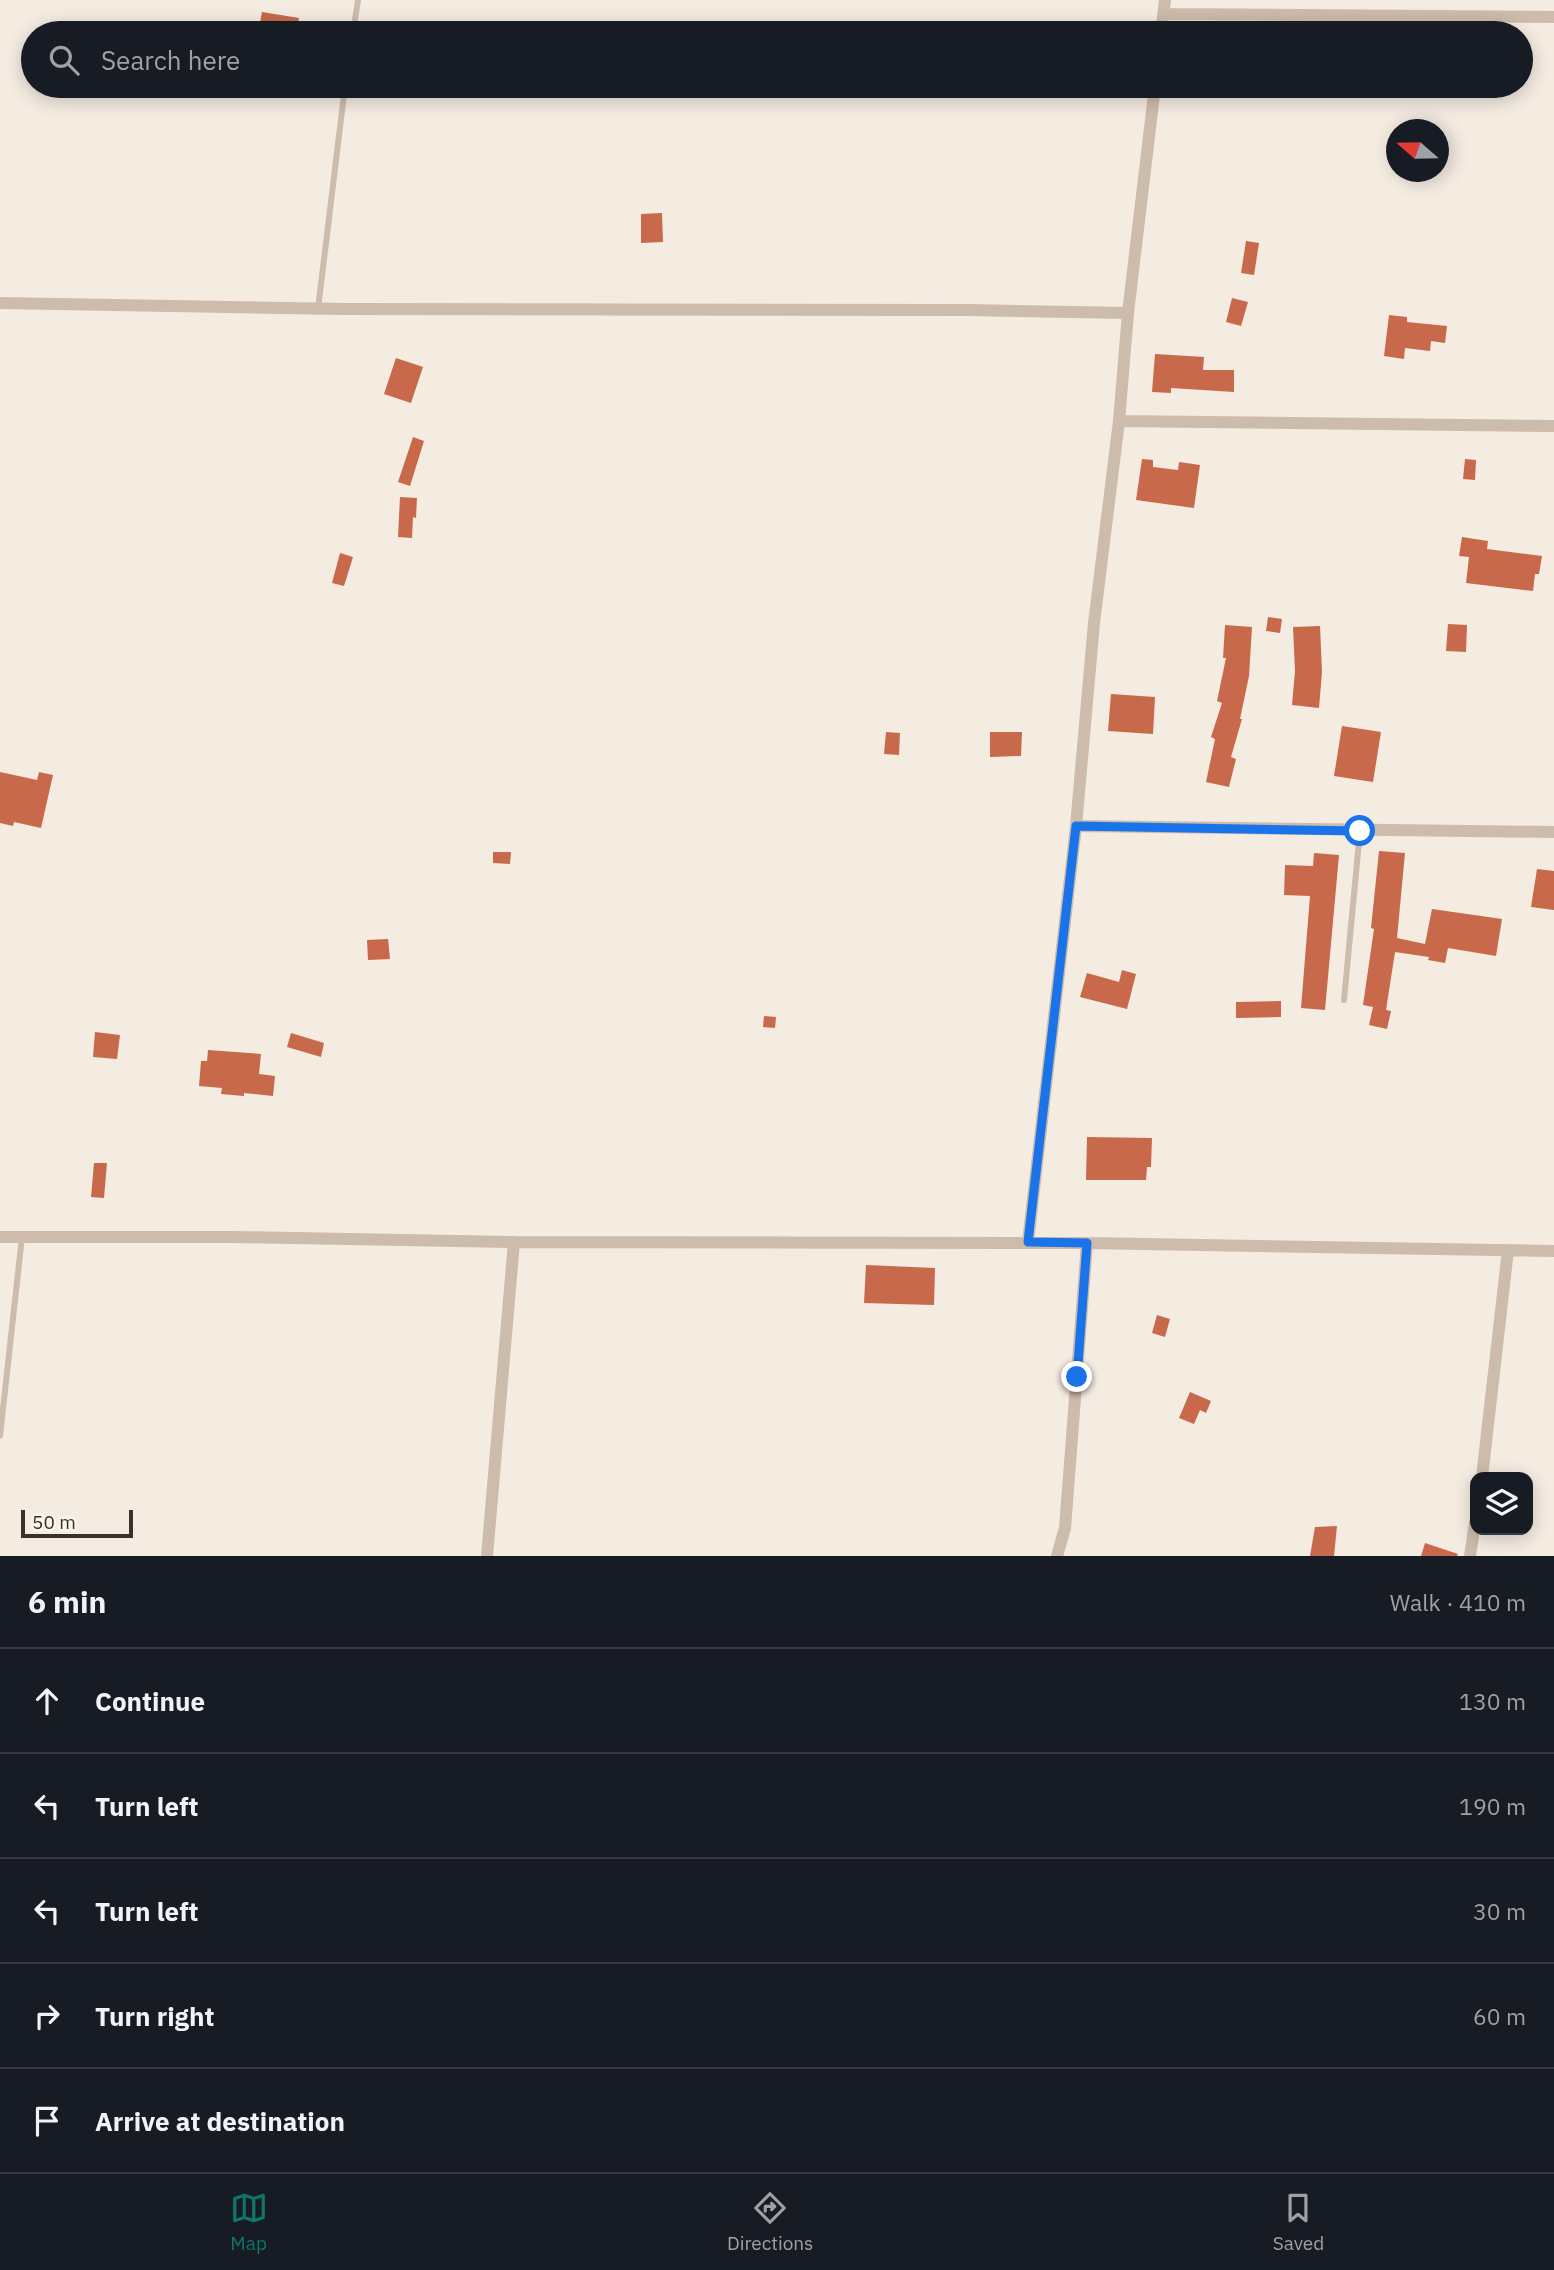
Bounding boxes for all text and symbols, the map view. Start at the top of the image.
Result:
search box [21,21,1533,98]
icon: search [45,41,83,79]
text: Search here [101,43,240,77]
north arrow [1386,119,1449,182]
route start [1344,815,1375,846]
route end [1061,1361,1092,1392]
map controls [1470,1472,1533,1535]
button: layers [1470,1472,1533,1535]
scale bar [21,1507,133,1539]
text: 50 m [32,1510,76,1534]
text: 6 min [28,1582,106,1621]
text: Walk · 410 m [1390,1587,1526,1617]
icon: ahead [28,1682,66,1720]
text: Continue [95,1684,205,1718]
text: 130 m [1459,1686,1526,1716]
icon: left [28,1787,66,1825]
text: Turn left [95,1789,198,1823]
text: 190 m [1459,1791,1526,1821]
icon: left [28,1892,66,1930]
text: Turn left [95,1894,198,1928]
text: 30 m [1473,1896,1526,1926]
icon: right [28,1997,66,2035]
text: Turn right [95,1999,214,2033]
text: 60 m [1473,2001,1526,2031]
icon: arrive [28,2102,66,2140]
text: Arrive at destination [95,2104,345,2138]
tab: Map [230,2189,268,2255]
tab: Directions [727,2189,813,2255]
tab: Saved [1273,2189,1324,2255]

